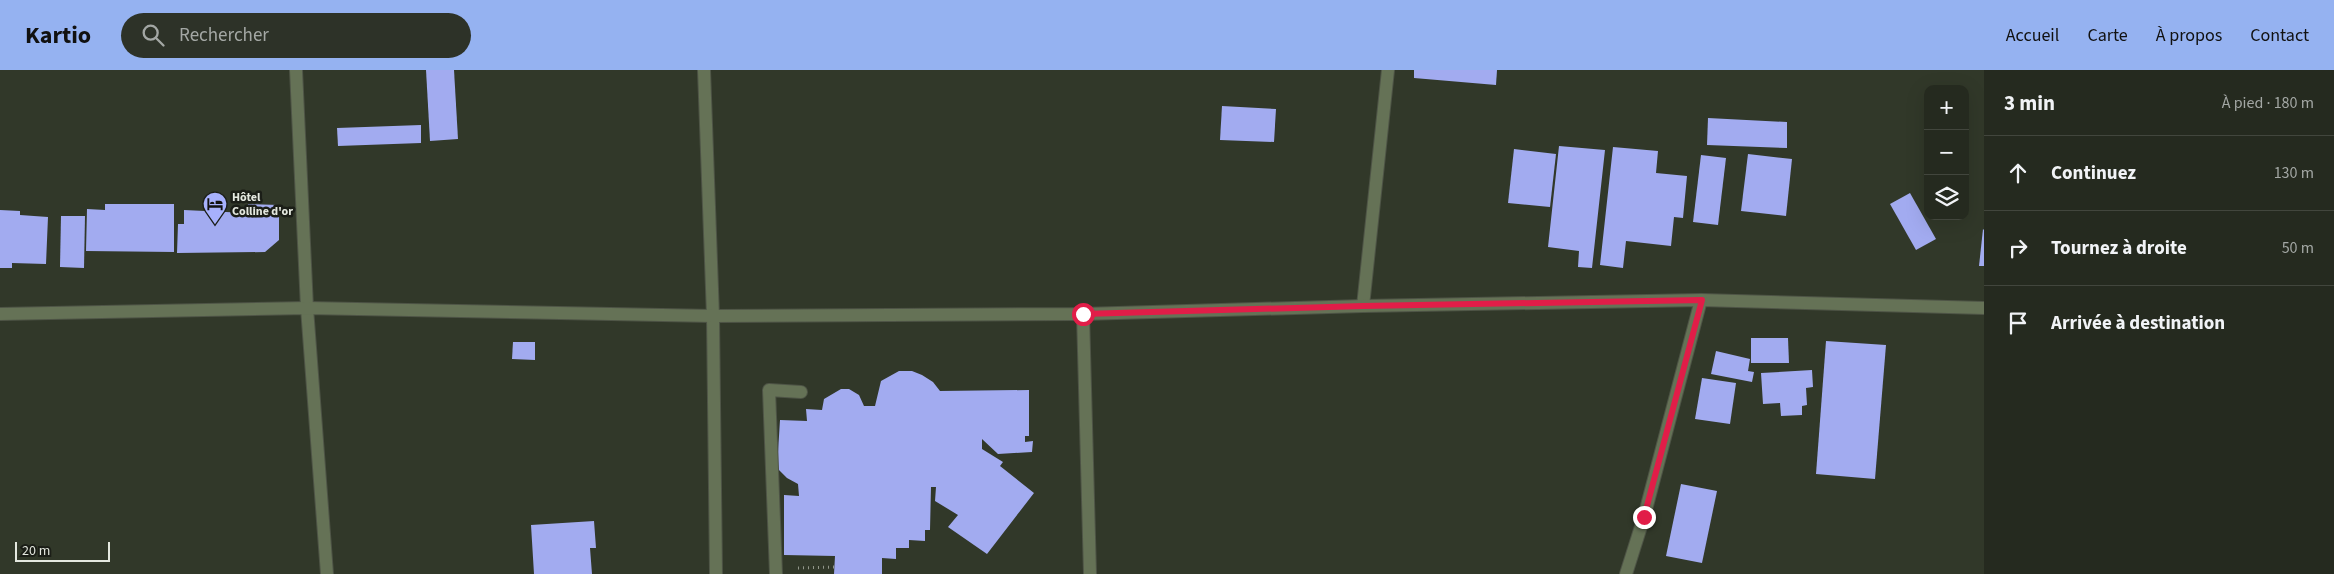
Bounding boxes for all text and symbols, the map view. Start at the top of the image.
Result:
search box [121,13,471,58]
text: Kartio [25,18,91,53]
icon: search [139,21,167,49]
text: Rechercher [179,22,269,49]
text: Accueil [2006,23,2059,48]
text: Carte [2087,23,2128,48]
text: À propos [2156,23,2222,48]
text: Contact [2250,23,2309,48]
map controls [1924,85,1969,220]
button: + [1924,85,1969,130]
text: 3 min [2004,88,2055,118]
text: À pied · 180 m [2222,92,2314,114]
button: − [1924,130,1969,175]
icon: ahead [2004,159,2032,187]
text: Continuez [2051,160,2136,187]
text: 130 m [2274,162,2314,184]
button: layers [1924,175,1969,220]
place label: Hôtel Colline d'or [232,189,293,220]
hotel icon: Hôtel Colline d'or [202,191,228,225]
icon: right [2004,234,2032,262]
text: Tournez à droite [2051,235,2187,262]
text: 50 m [2282,237,2314,259]
route start [1072,303,1095,326]
icon: arrive [2004,309,2032,337]
text: Arrivée à destination [2051,310,2225,337]
route end [1633,506,1656,529]
scale bar [15,539,110,562]
text: 20 m [22,541,50,561]

